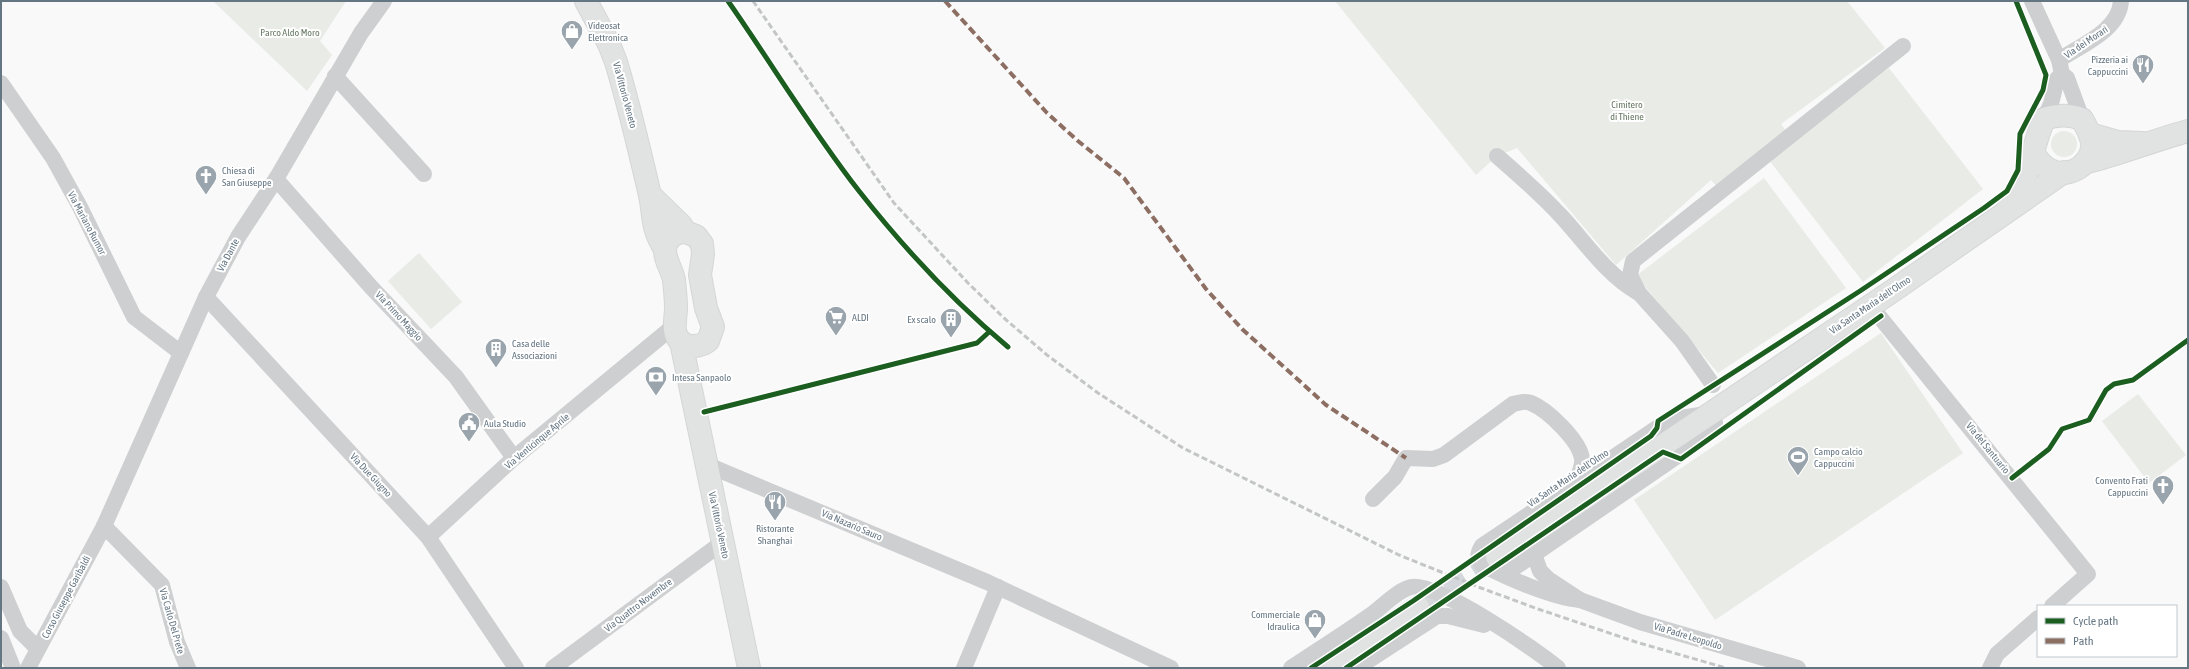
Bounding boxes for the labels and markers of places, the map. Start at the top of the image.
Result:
shop icon: Videosat Elettronica [559,18,585,51]
place label: Videosat Elettronica [588,20,629,43]
restaurant icon: Pizzeria ai Cappuccini [2130,52,2156,85]
place label: Pizzeria ai Cappuccini [2088,54,2128,77]
church icon: Chiesa di San Giuseppe [193,163,219,196]
place label: Chiesa di San Giuseppe [222,165,272,188]
supermarket icon: ALDI [823,304,849,337]
building icon: Ex scalo [938,306,964,339]
place label: ALDI [852,312,869,323]
place label: Ex scalo [907,314,936,325]
building icon: Casa delle Associazioni [483,336,509,369]
place label: Casa delle Associazioni [512,338,557,361]
bank icon: Intesa Sanpaolo [643,364,669,397]
place label: Intesa Sanpaolo [672,372,732,383]
public building icon: Aula Studio [456,410,482,443]
place label: Aula Studio [484,418,526,429]
sports icon: Campo calcio Cappuccini [1785,444,1811,477]
place label: Campo calcio Cappuccini [1814,446,1863,469]
church icon: Convento Frati Cappuccini [2150,473,2176,506]
place label: Convento Frati Cappuccini [2095,475,2148,498]
restaurant icon: Ristorante Shanghai [762,489,788,522]
place label: Ristorante Shanghai [756,523,794,546]
shop icon: Commerciale Idraulica [1302,607,1328,640]
place label: Commerciale Idraulica [1251,609,1300,632]

